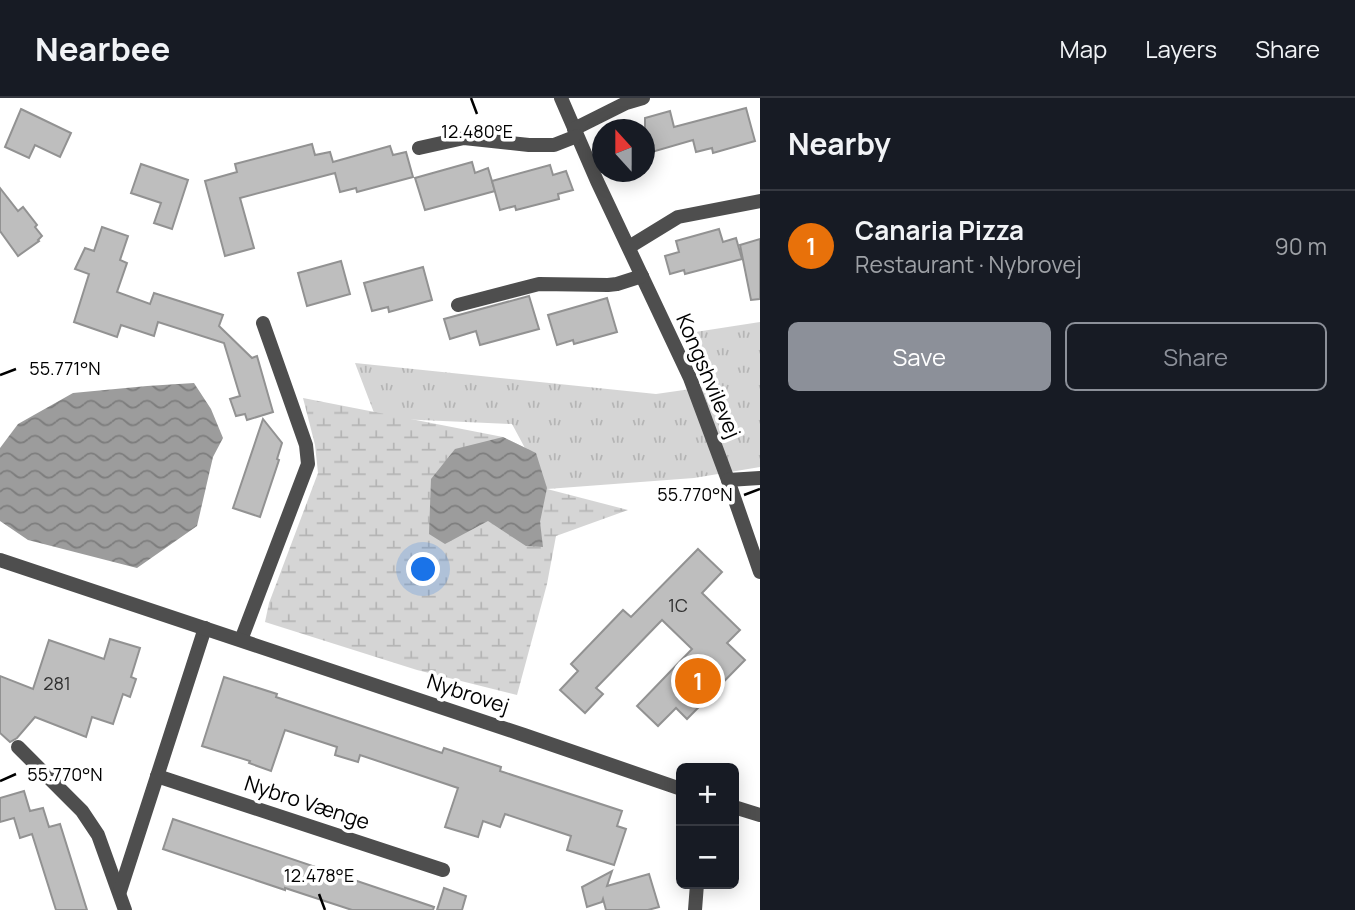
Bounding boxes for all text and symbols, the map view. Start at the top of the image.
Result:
text: Nearbee [35,26,170,71]
text: Map [1060,32,1107,65]
text: Layers [1145,32,1217,65]
text: Share [1255,32,1320,65]
text: 12.480°E [441,119,513,143]
north arrow [592,119,655,182]
text: Nearby [788,123,891,164]
text: Canaria Pizza [855,212,1024,248]
text: 1 [806,230,816,262]
text: 90 m [1275,230,1327,262]
text: Restaurant · Nybrovej [855,248,1082,280]
street label: Kongshvilevej [670,309,748,442]
button: Save [788,322,1051,391]
button: Share [1065,322,1327,391]
text: 55.771°N [29,356,101,380]
text: 55.770°N [657,482,733,506]
your location [406,552,440,586]
house number: 1C [668,593,688,617]
pin: 1 [675,655,721,707]
street label: Nybrovej [424,667,513,720]
house number: 281 [43,671,71,695]
text: 55.770°N [27,762,103,786]
map controls [676,763,739,889]
button: + [676,763,739,826]
street label: Nybro Vænge [241,769,374,835]
button: − [676,826,739,889]
text: 12.478°E [284,863,354,887]

